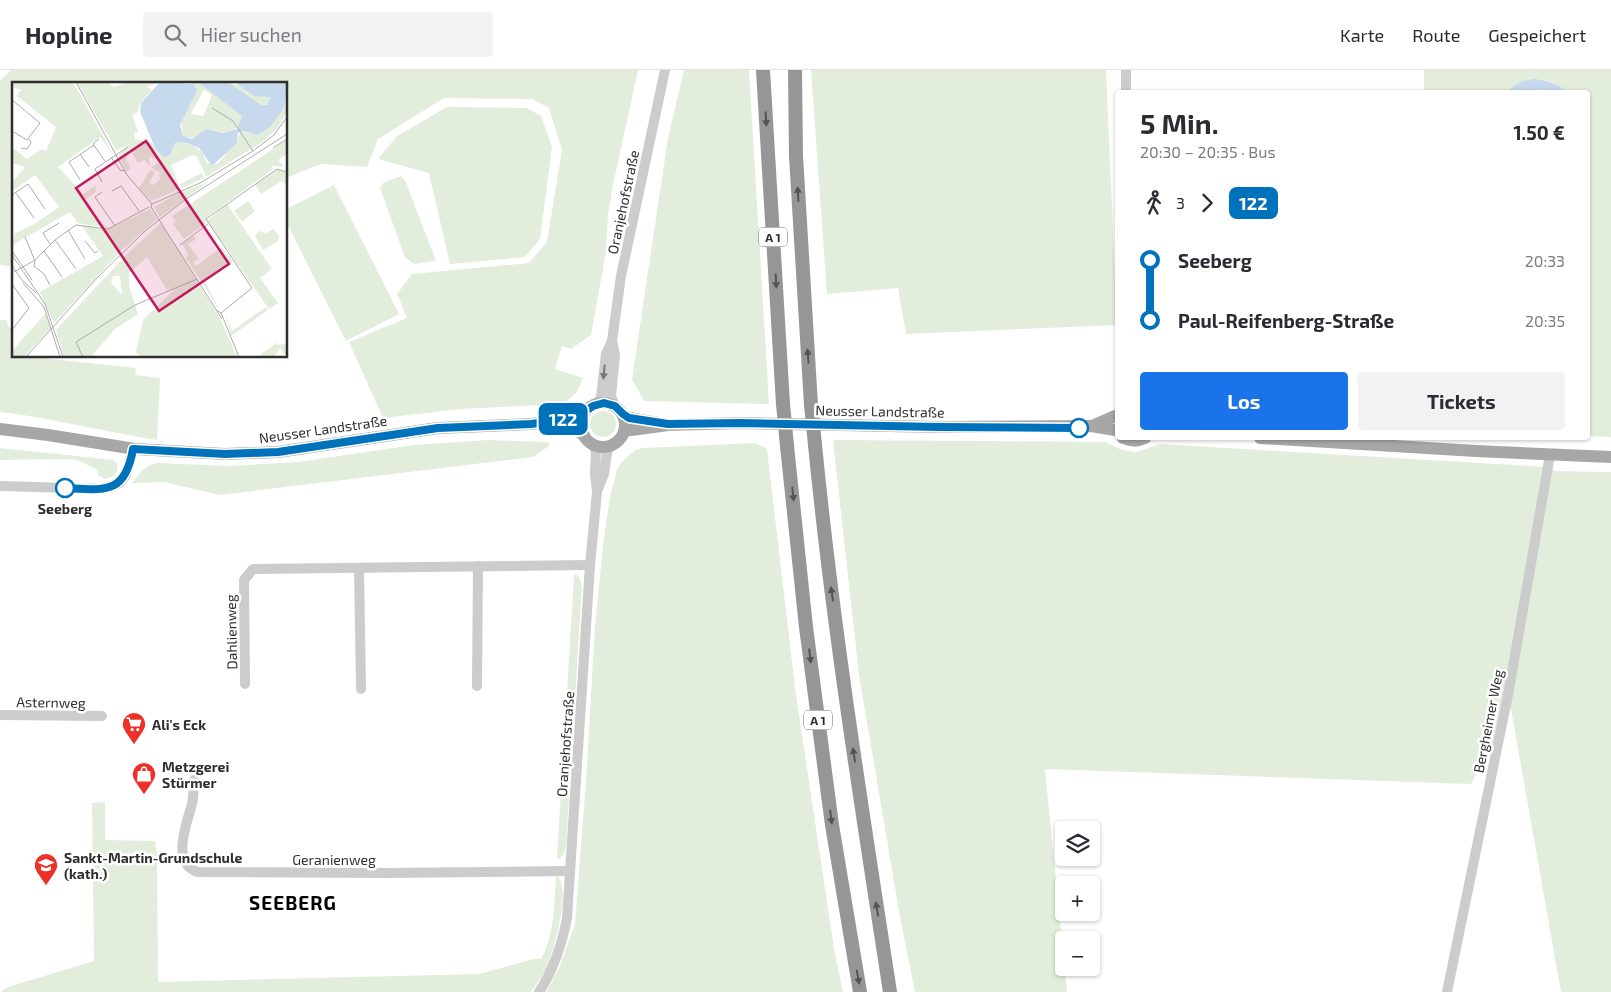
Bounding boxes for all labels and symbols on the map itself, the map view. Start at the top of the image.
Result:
inset map [12,82,288,358]
one-way arrow [763,111,771,127]
street label: Oranjehofstraße [604,148,642,256]
one-way arrow [794,186,802,202]
road number: A 1 [759,228,787,246]
one-way arrow [772,273,780,289]
one-way arrow [803,348,811,364]
one-way arrow [600,364,608,380]
street label: Neusser Landstraße [815,401,945,421]
line badge: 122 [534,403,592,435]
street label: Neusser Landstraße [258,412,388,446]
unlabelled marker [1069,418,1089,438]
marker: Seeberg [55,478,75,498]
one-way arrow [789,486,797,502]
place label: Seeberg [38,500,92,517]
one-way arrow [828,586,836,602]
street label: Dahlienweg [222,594,240,670]
one-way arrow [806,648,814,664]
street label: Bergheimer Weg [1470,668,1506,774]
street label: Oranjehofstraße [553,691,577,797]
street label: Asternweg [16,693,86,711]
road number: A 1 [804,710,832,730]
supermarket icon: Ali's Eck [121,711,147,745]
place label: Ali's Eck [152,716,206,733]
one-way arrow [850,747,858,763]
place label: Metzgerei Stürmer [162,758,229,791]
shop icon: Metzgerei Stürmer [131,761,157,795]
one-way arrow [827,809,835,825]
place label: Sankt-Martin-Grundschule (kath.) [64,849,243,882]
street label: Geranienweg [292,851,376,868]
school or university icon: Sankt-Martin-Grundschule (kath.) [33,852,59,886]
district label: SEEBERG [249,891,337,914]
one-way arrow [873,901,881,917]
one-way arrow [854,969,862,985]

